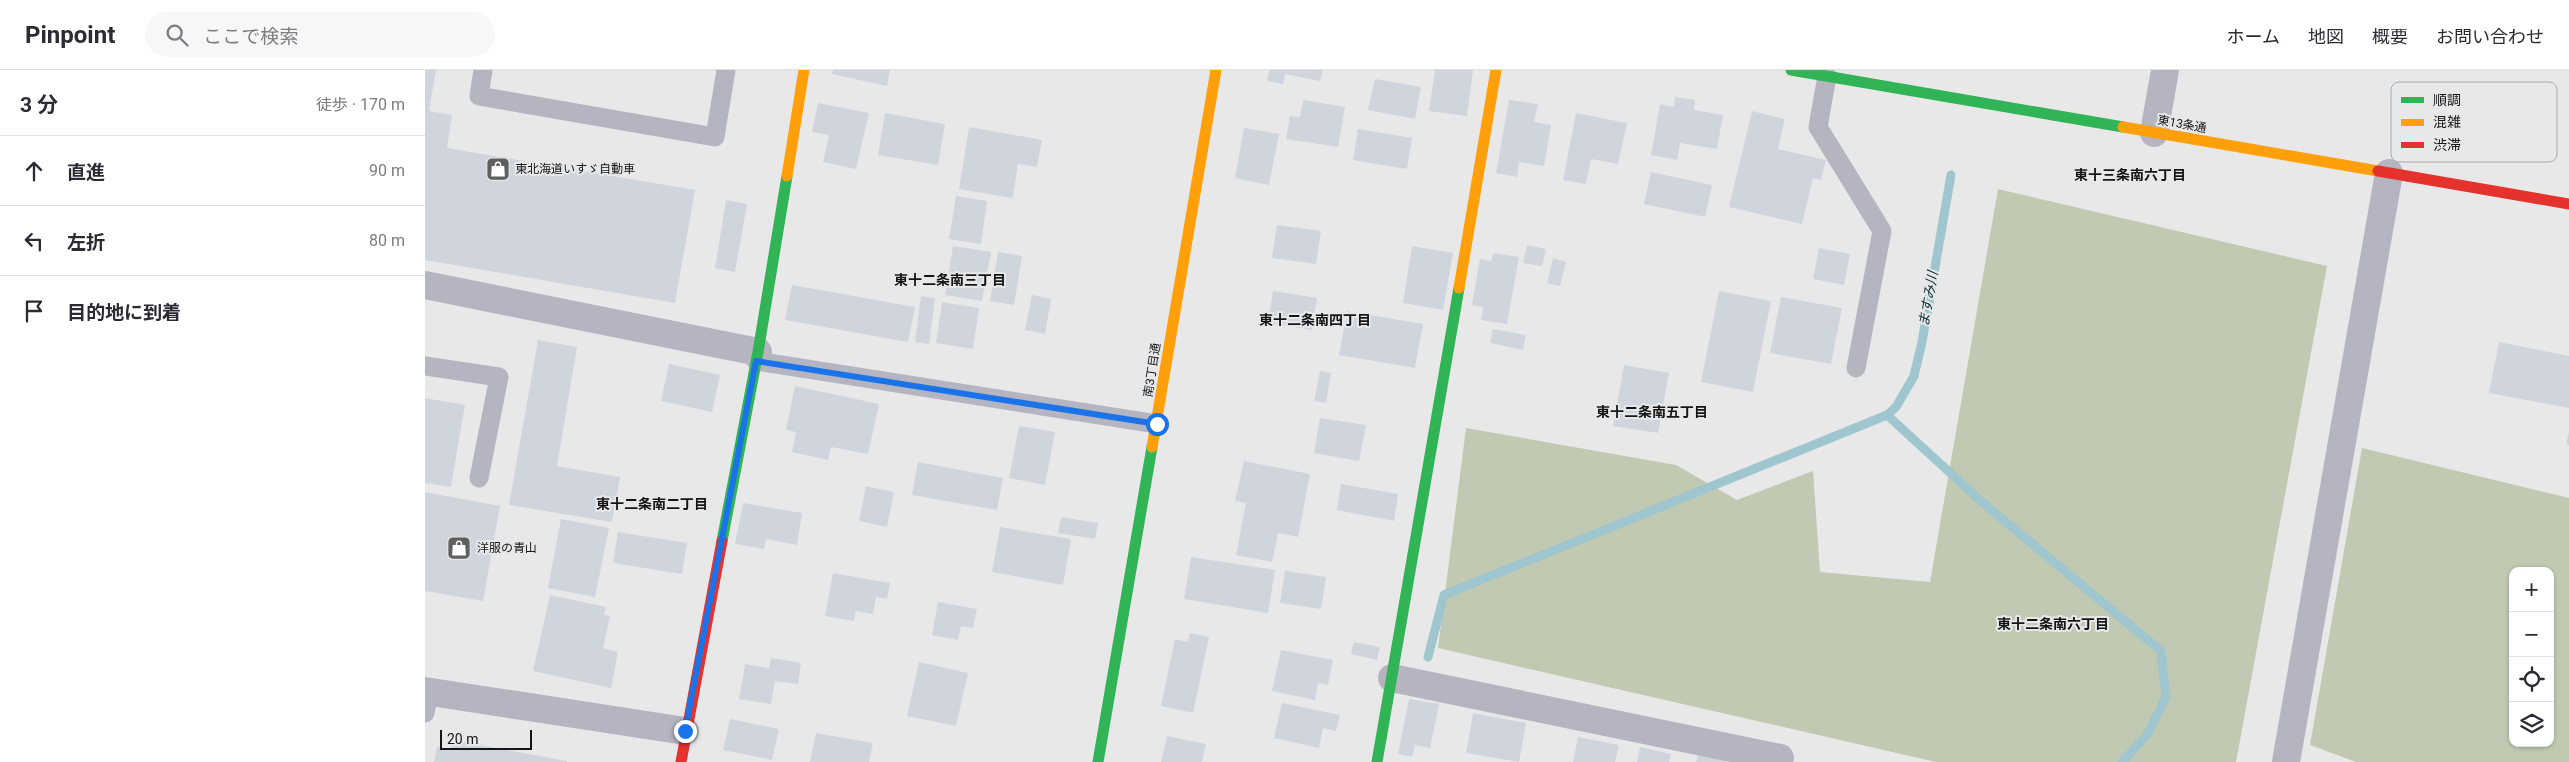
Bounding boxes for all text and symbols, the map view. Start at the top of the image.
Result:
search box [145,12,495,57]
text: Pinpoint [25,21,115,49]
icon: search [163,21,191,49]
text: ここで検索 [203,25,298,48]
text: ホーム [2227,26,2280,47]
text: 地図 [2308,26,2344,47]
text: 概要 [2372,26,2408,47]
text: お問い合わせ [2436,26,2544,47]
legend [2391,82,2557,162]
text: 順調 [2433,92,2461,108]
text: 3 分 [20,93,58,117]
text: 徒歩 · 170 m [316,95,405,114]
street label: 東13条通 [2156,113,2208,135]
text: 混雑 [2433,114,2461,130]
text: 渋滞 [2433,137,2461,153]
shop icon: 東北海道いすゞ自動車 [485,156,511,182]
icon: ahead [20,157,48,185]
text: 直進 [67,161,105,184]
text: 90 m [369,161,405,180]
place label: 東北海道いすゞ自動車 [515,162,635,176]
district label: 東十三条南六丁目 [2074,167,2186,183]
icon: left [20,227,48,255]
text: 左折 [67,231,105,254]
text: 80 m [369,231,405,250]
water label: ますみ川 [1915,268,1941,328]
district label: 東十二条南三丁目 [894,272,1006,288]
icon: arrive [20,297,48,325]
text: 目的地に到着 [67,301,181,324]
district label: 東十二条南四丁目 [1259,312,1371,328]
street label: 南3丁目通 [1141,342,1163,398]
district label: 東十二条南五丁目 [1596,404,1708,420]
route start [1146,413,1169,436]
district label: 東十二条南二丁目 [596,496,708,512]
shop icon: 洋服の青山 [446,535,472,561]
place label: 洋服の青山 [477,541,537,555]
map controls [2509,567,2554,747]
button: + [2509,567,2554,612]
button: − [2509,612,2554,657]
district label: 東十二条南六丁目 [1997,616,2109,632]
button: locate [2509,657,2554,702]
button: layers [2509,702,2554,747]
route end [674,720,697,743]
scale bar [440,727,533,750]
text: 20 m [447,731,479,747]

